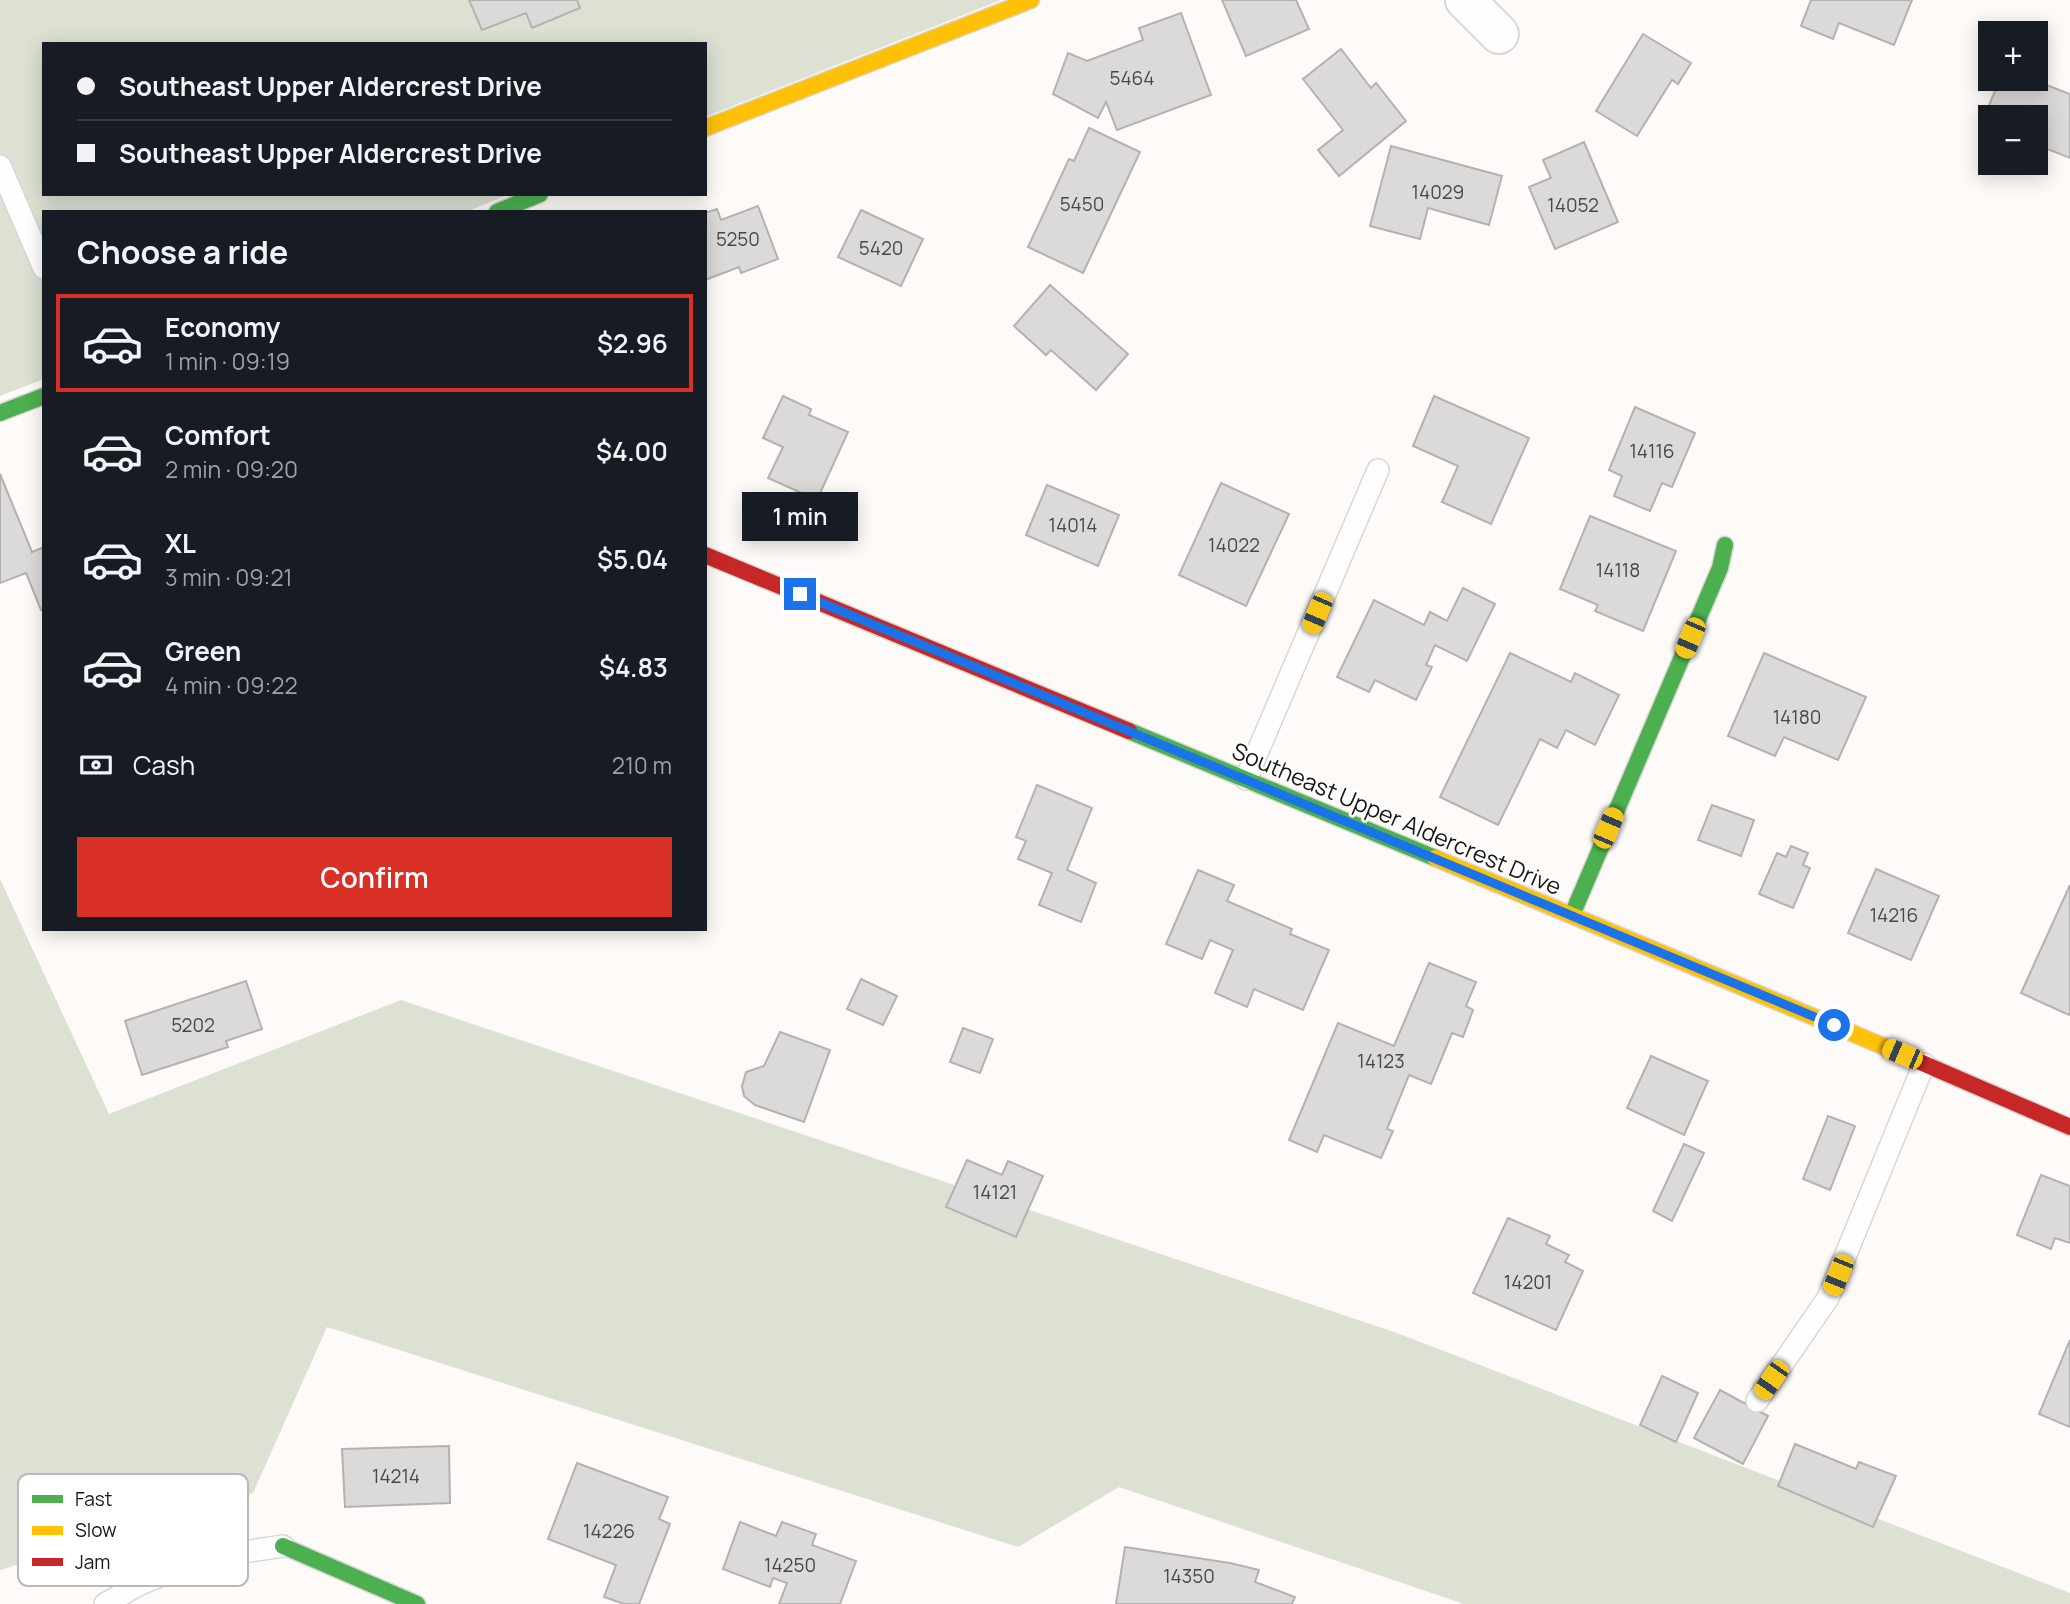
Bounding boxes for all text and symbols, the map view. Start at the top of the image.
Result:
map controls [1978,21,2048,175]
button: + [1978,21,2048,91]
house number: 5464 [1109,65,1155,91]
text: Southeast Upper Aldercrest Drive [119,68,542,104]
button: − [1978,105,2048,175]
text: Southeast Upper Aldercrest Drive [119,135,542,171]
house number: 14029 [1412,179,1464,205]
house number: 5450 [1060,191,1104,217]
house number: 14052 [1547,192,1599,218]
house number: 5250 [716,226,760,252]
text: Choose a ride [77,230,288,274]
house number: 5420 [859,235,903,261]
text: Economy [165,309,280,345]
icon: car [81,312,144,375]
text: $2.96 [597,325,668,361]
text: 1 min · 09:19 [165,345,290,377]
text: Comfort [165,417,271,453]
icon: car [81,420,144,483]
text: $4.00 [596,433,668,469]
house number: 14116 [1629,438,1675,464]
text: 2 min · 09:20 [165,453,298,485]
callout: 1 min [742,492,858,542]
text: 1 min [773,500,827,532]
house number: 14014 [1049,512,1097,538]
text: XL [165,525,196,561]
icon: car [81,528,144,591]
house number: 14022 [1208,532,1260,558]
text: $5.04 [597,541,668,577]
house number: 14118 [1596,557,1640,583]
text: 3 min · 09:21 [165,561,293,593]
route end [784,578,816,610]
car [1300,590,1335,636]
car [1673,615,1708,661]
text: Green [165,633,241,669]
icon: car [81,636,144,699]
text: $4.83 [599,649,668,685]
text: 4 min · 09:22 [165,669,298,701]
house number: 14180 [1773,704,1821,730]
street label: Southeast Upper Aldercrest Drive [1227,734,1567,902]
icon: cash [77,746,115,784]
text: Cash [133,747,195,783]
text: 210 m [612,749,672,781]
car [1591,805,1626,851]
button: Confirm [77,837,672,917]
house number: 14216 [1870,902,1918,928]
route start [1818,1009,1850,1041]
house number: 5202 [171,1012,215,1038]
car [1879,1036,1926,1072]
house number: 14123 [1357,1048,1405,1074]
house number: 14121 [973,1179,1017,1205]
car [1821,1252,1856,1298]
house number: 14201 [1504,1269,1552,1295]
car [1751,1357,1792,1403]
house number: 14214 [372,1463,420,1489]
legend [18,1474,248,1586]
text: Fast [75,1486,112,1512]
text: Slow [75,1517,117,1543]
house number: 14226 [583,1518,635,1544]
text: Jam [75,1549,110,1575]
house number: 14250 [764,1552,816,1578]
house number: 14350 [1163,1563,1215,1589]

